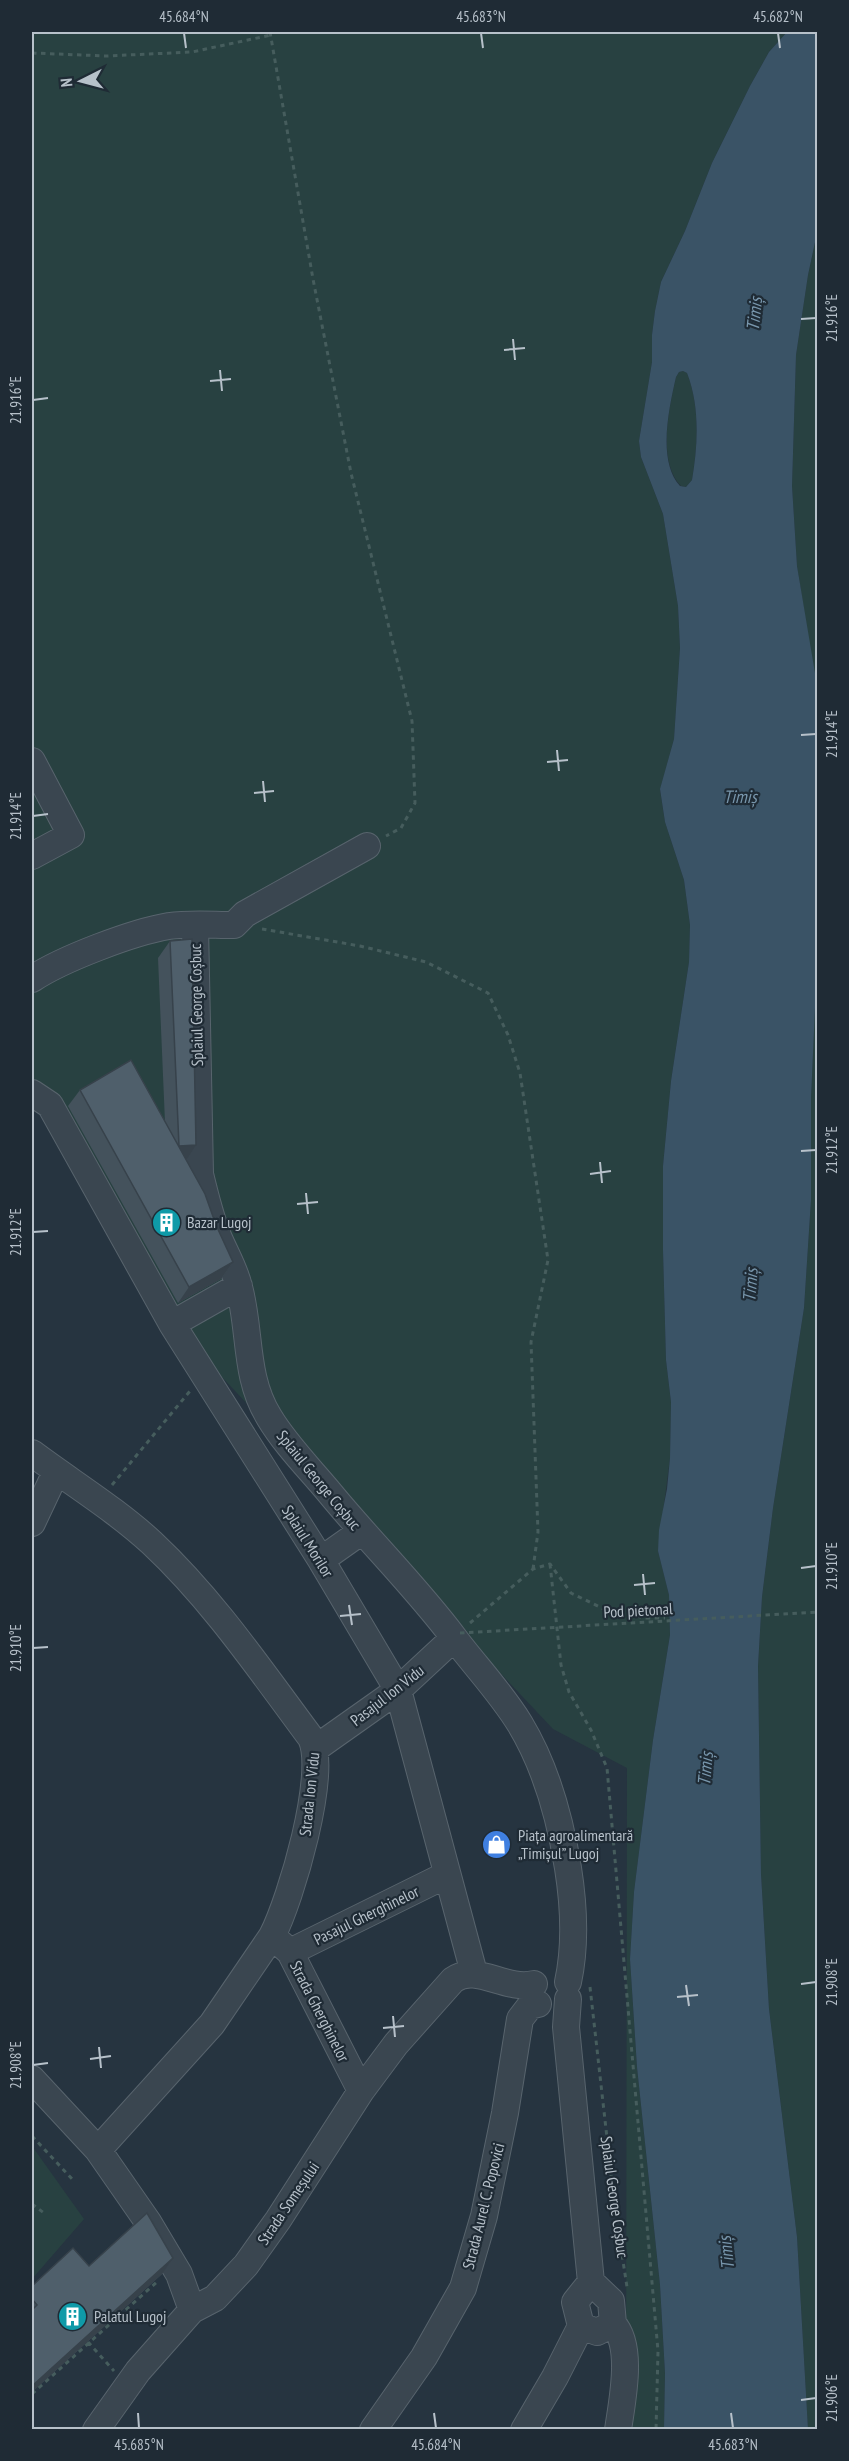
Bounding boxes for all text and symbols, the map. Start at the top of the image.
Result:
text: 45.684°N [159,7,209,26]
text: 45.683°N [456,7,506,26]
text: 45.682°N [753,7,803,26]
north arrow [51,51,111,111]
text: N [56,77,76,88]
water label: Timiș [741,294,767,332]
text: 21.916°E [822,294,841,342]
text: 21.916°E [6,376,25,424]
text: 21.914°E [822,710,841,758]
water label: Timiș [723,785,759,808]
text: 21.914°E [6,792,25,840]
street label: Splaiul George Coșbuc [185,943,207,1067]
text: 21.912°E [822,1126,841,1174]
building icon: Bazar Lugoj [150,1206,182,1238]
text: 21.912°E [6,1208,25,1256]
place label: Bazar Lugoj [187,1212,252,1232]
water label: Timiș [737,1266,763,1303]
street label: Splaiul George Coșbuc [273,1426,366,1534]
street label: Splaiul Morilor [278,1501,338,1581]
text: 21.910°E [822,1542,841,1590]
street label: Pod pietonal [603,1598,673,1622]
text: 21.910°E [6,1624,25,1672]
street label: Pasajul Ion Vidu [346,1660,428,1730]
water label: Timiș [692,1749,718,1787]
street label: Strada Ion Vidu [295,1751,323,1837]
place label: Piața agroalimentară „Timișul” Lugoj [518,1825,633,1863]
shop icon: Piața agroalimentară „Timișul” Lugoj [481,1828,513,1860]
street label: Pasajul Gherghinelor [310,1881,422,1949]
street label: Strada Gherghinelor [286,1957,354,2065]
text: 21.908°E [822,1958,841,2006]
text: 21.908°E [6,2041,25,2089]
street label: Splaiul George Coșbuc [597,2135,633,2259]
street label: Strada Aurel C. Popovici [458,2141,508,2271]
street label: Strada Someșului [253,2158,323,2248]
water label: Timiș [713,2233,739,2271]
building icon: Palatul Lugoj [57,2300,89,2332]
place label: Palatul Lugoj [94,2306,166,2326]
text: 21.906°E [822,2374,841,2422]
text: 45.685°N [114,2435,164,2454]
text: 45.684°N [411,2435,461,2454]
text: 45.683°N [708,2435,758,2454]

